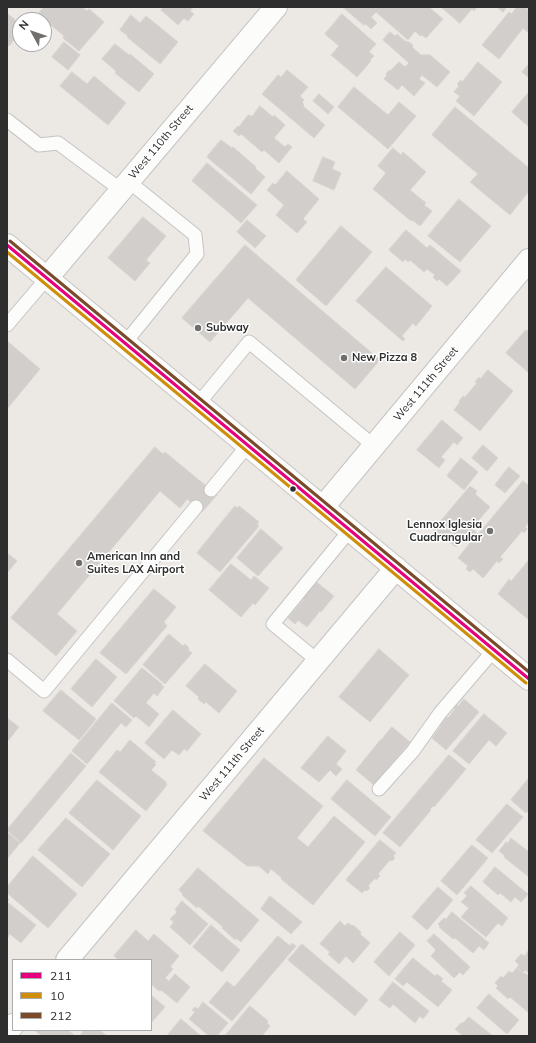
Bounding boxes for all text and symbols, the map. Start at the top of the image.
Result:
north arrow [12,12,52,52]
text: N [16,17,32,33]
street label: West 110th Street [126,102,196,182]
place label: Subway [206,321,249,335]
marker: Subway [193,323,203,333]
street label: West 111th Street [391,344,461,424]
place label: New Pizza 8 [352,351,417,365]
marker: New Pizza 8 [339,353,349,363]
unlabelled marker [288,484,298,494]
place label: Lennox Iglesia Cuadrangular [407,518,482,544]
marker: Lennox Iglesia Cuadrangular [485,526,495,536]
place label: American Inn and Suites LAX Airport [87,550,184,576]
marker: American Inn and Suites LAX Airport [74,558,84,568]
street label: West 111th Street [197,724,267,804]
legend [12,959,152,1031]
text: 211 [50,968,72,983]
text: 10 [50,988,64,1003]
text: 212 [50,1008,72,1023]

